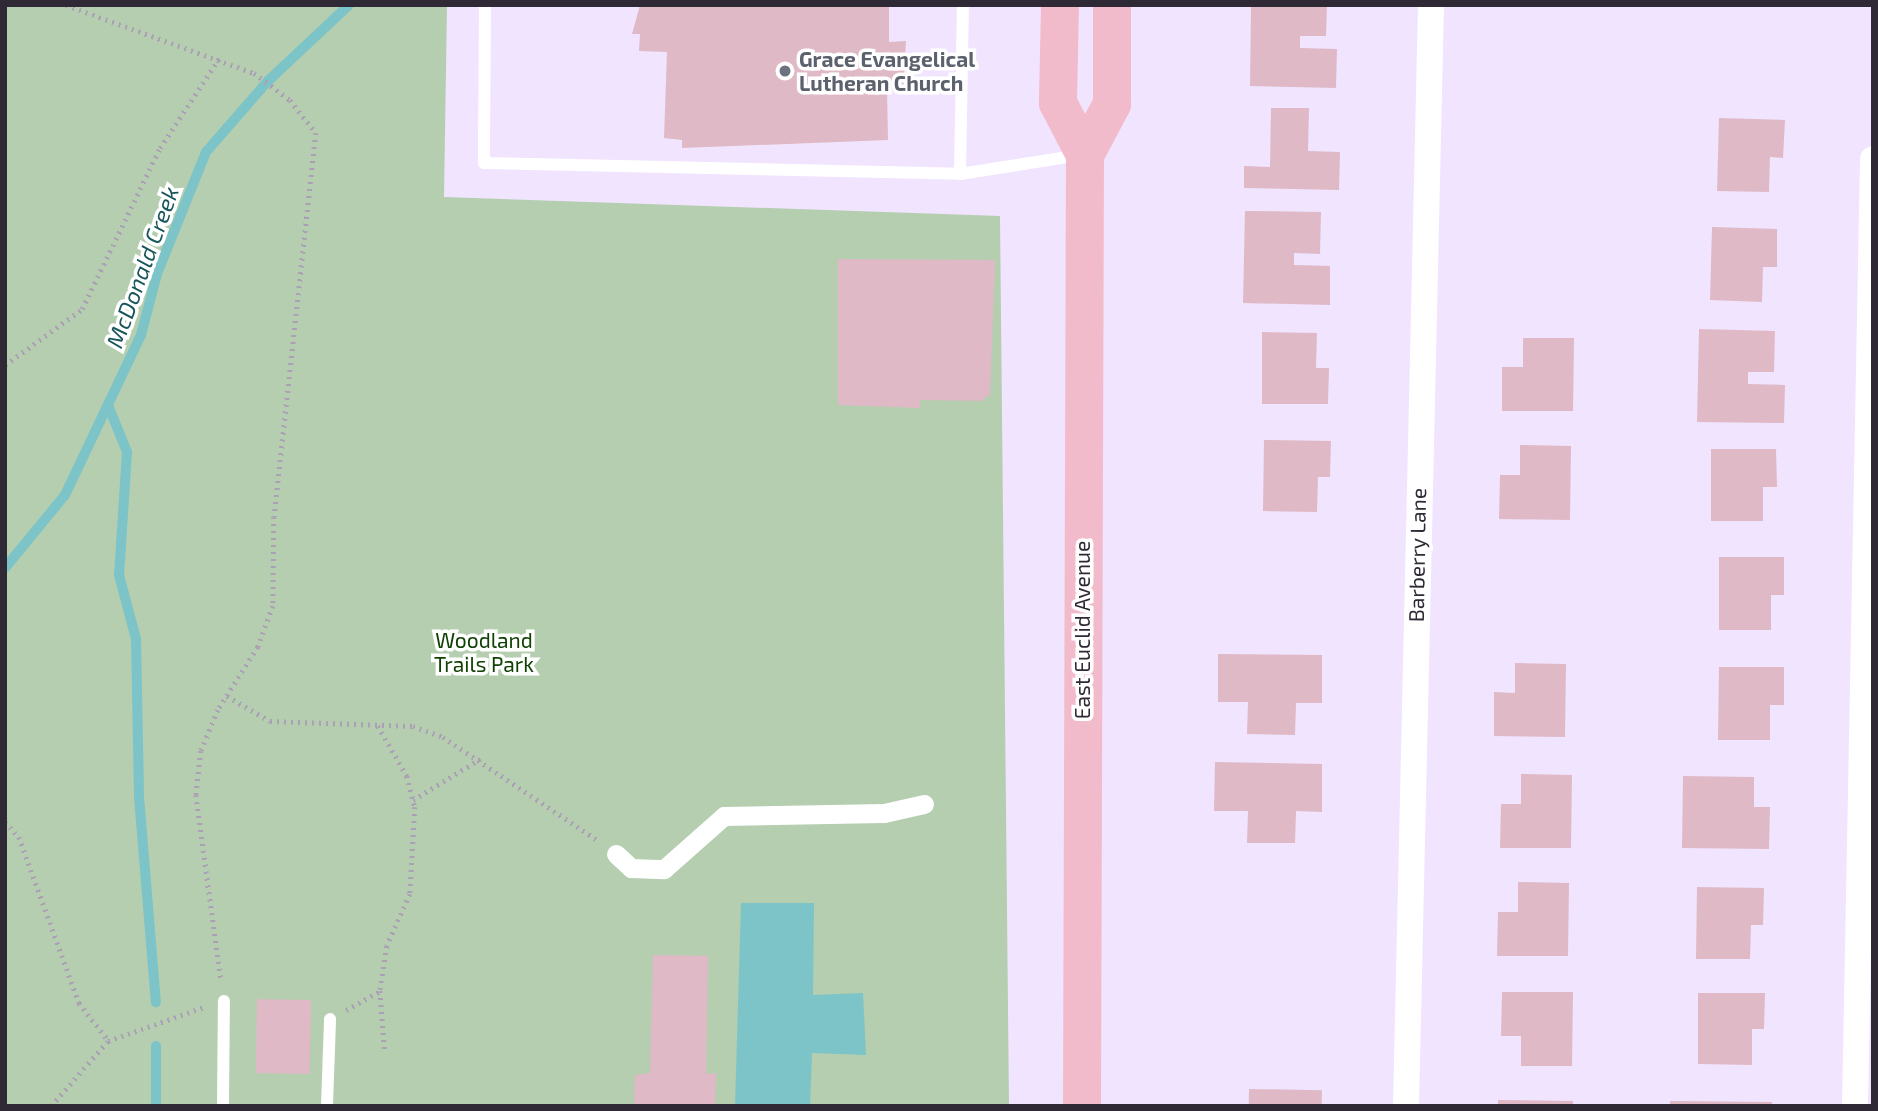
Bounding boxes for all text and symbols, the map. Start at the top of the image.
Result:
place label: Grace Evangelical Lutheran Church [799,46,975,96]
marker: Grace Evangelical Lutheran Church [777,63,793,79]
water label: McDonald Creek [100,183,184,351]
street label: Barberry Lane [1403,487,1431,623]
street label: East Euclid Avenue [1069,540,1095,720]
park label: Woodland Trails Park [434,627,534,677]

